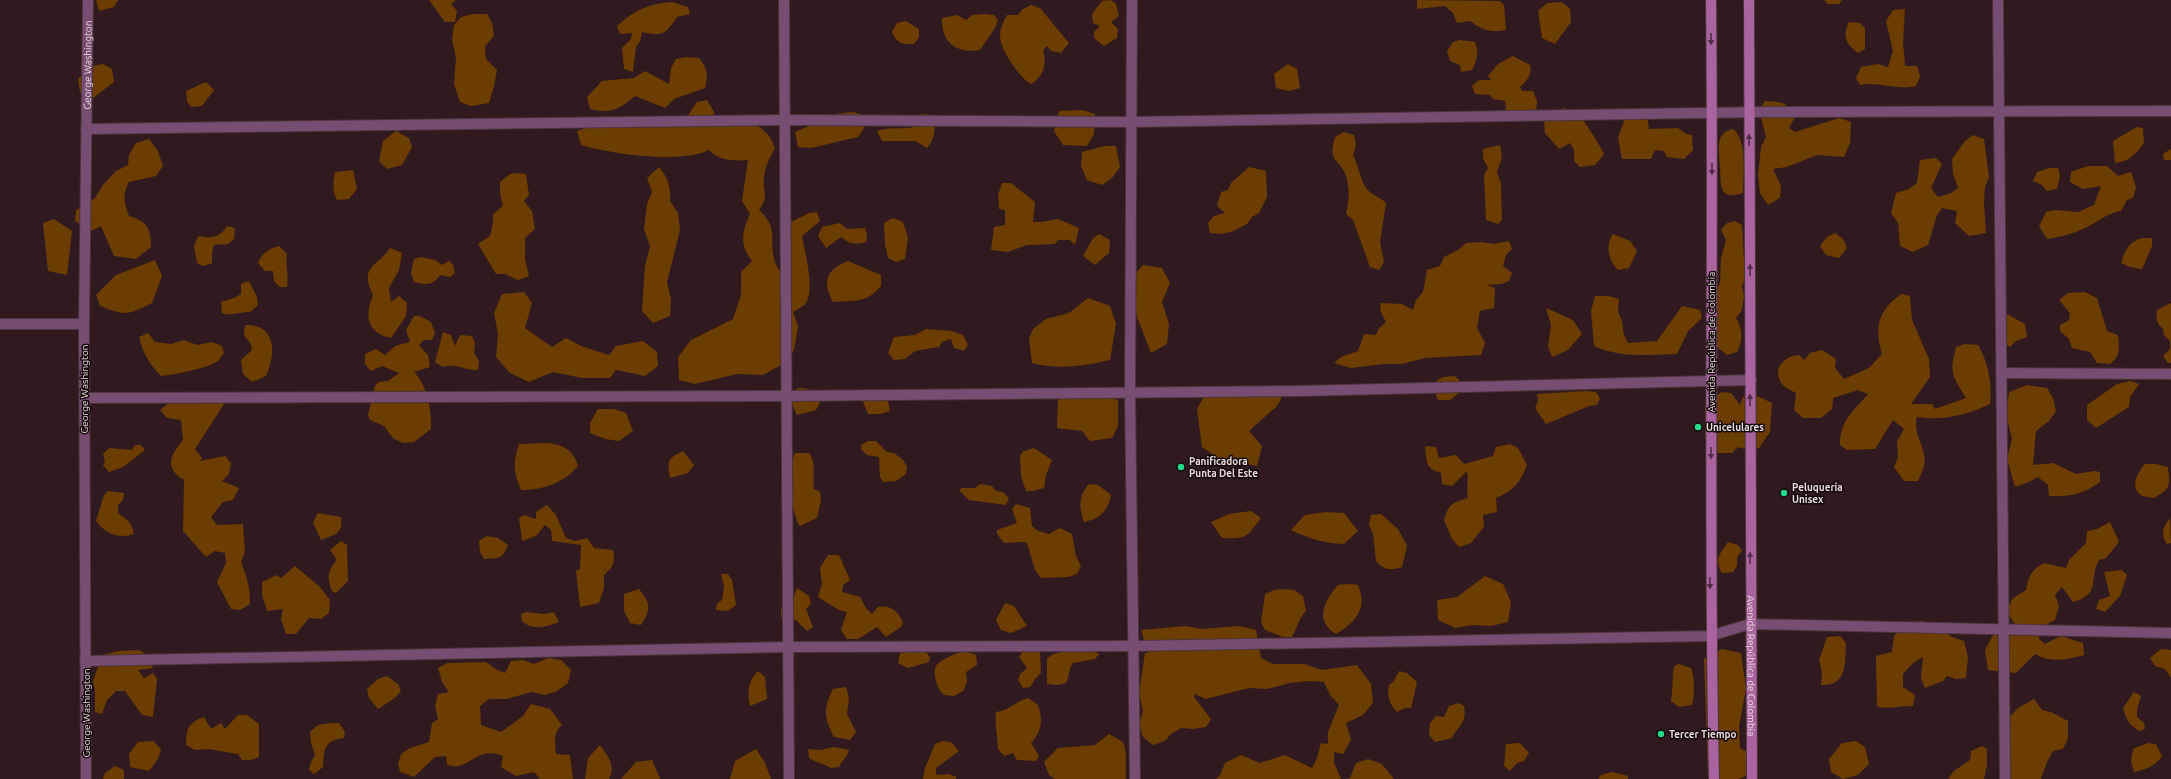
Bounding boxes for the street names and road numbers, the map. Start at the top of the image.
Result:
street label: George Washington [81,20,93,110]
street label: Avenida República de Colombia [1706,272,1717,412]
street label: George Washington [79,345,90,433]
street label: Avenida República de Colombia [1746,596,1757,736]
street label: George Washington [81,669,92,757]

